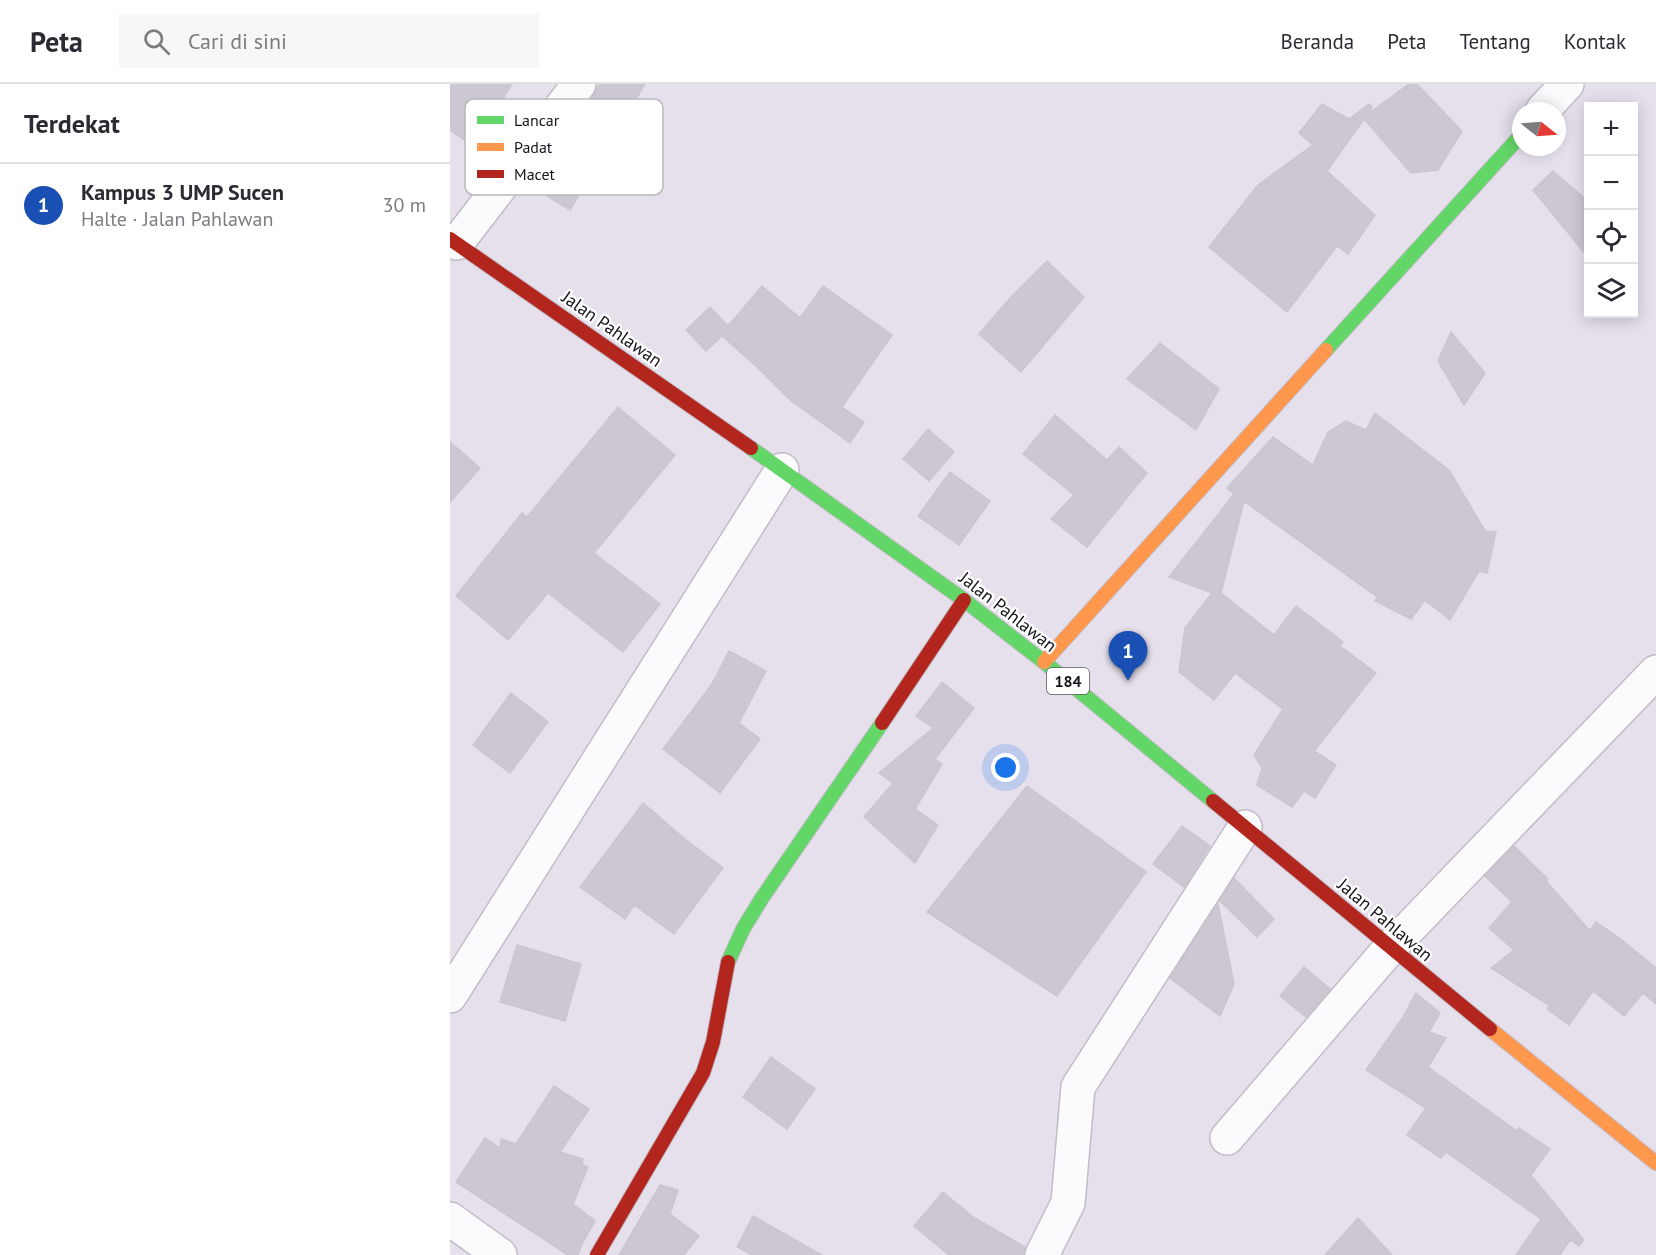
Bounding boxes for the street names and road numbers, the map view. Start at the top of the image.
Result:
street label: Jalan Pahlawan [557,285,667,372]
street label: Jalan Pahlawan [954,566,1062,657]
road number: 184 [1047,668,1089,694]
street label: Jalan Pahlawan [1332,872,1438,966]

